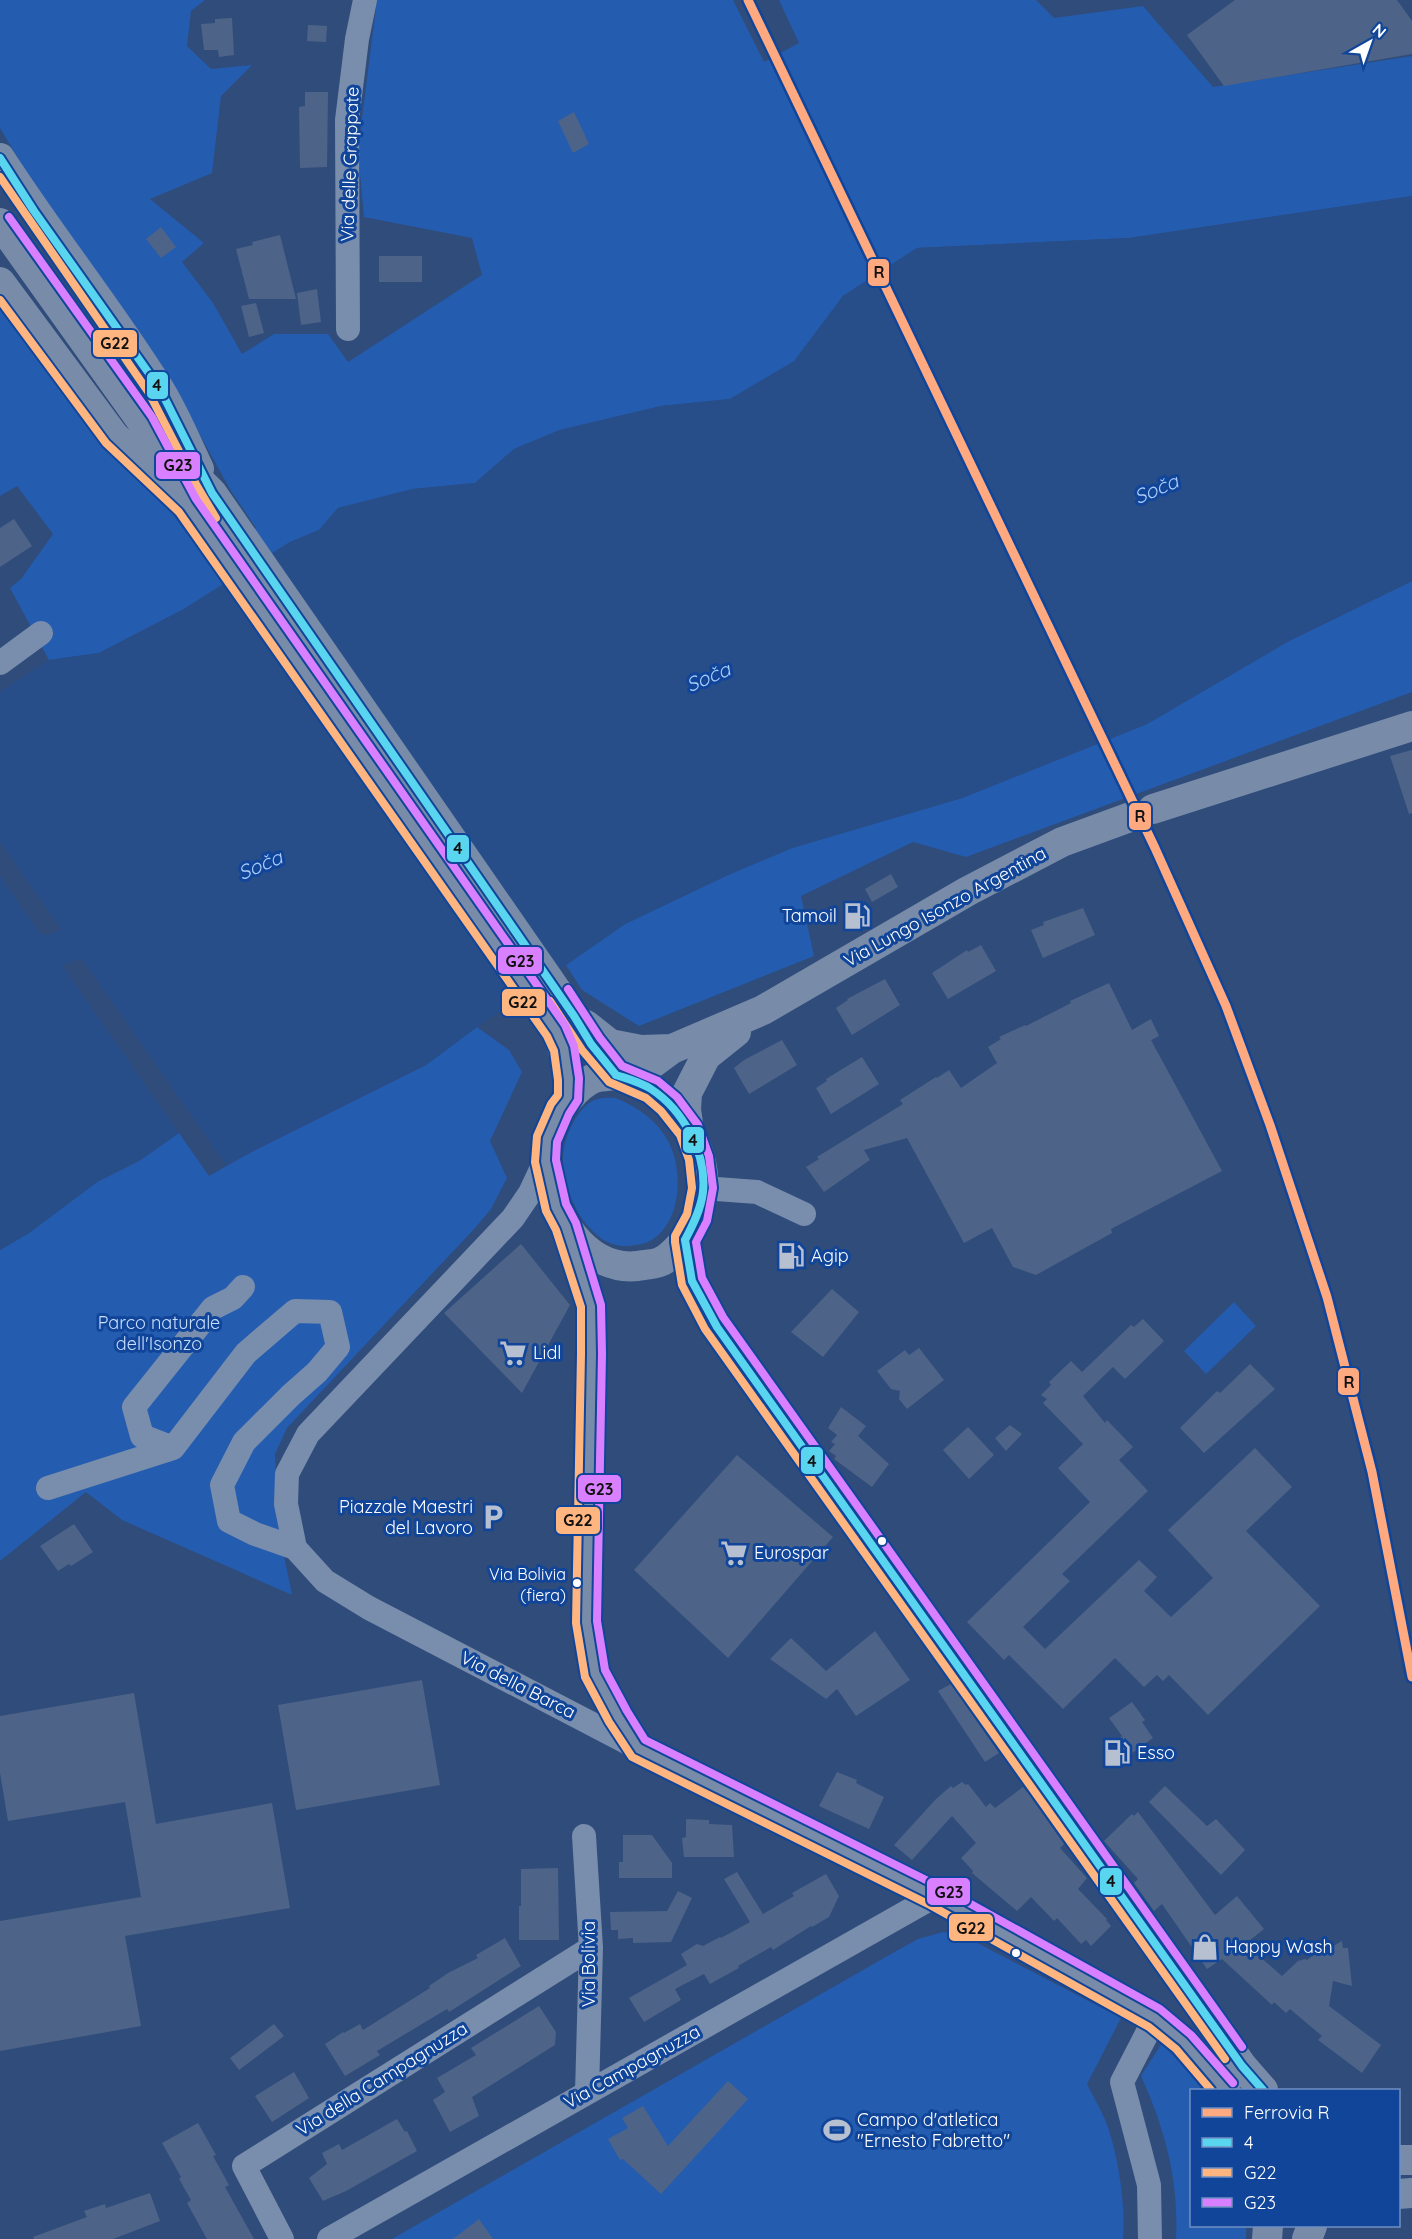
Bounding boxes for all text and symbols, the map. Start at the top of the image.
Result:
north arrow [1340,12,1400,72]
text: N [1369,19,1391,42]
street label: Via delle Grappate [335,86,364,242]
line badge: R [867,258,890,287]
text: R [874,262,885,282]
line badge: G22 [92,329,138,358]
text: G22 [100,333,130,353]
line badge: 4 [146,371,169,400]
text: 4 [152,375,162,395]
line badge: G23 [155,451,201,480]
text: G23 [164,455,192,475]
water label: Soča [1130,467,1183,509]
water label: Soča [682,655,735,697]
line badge: R [1128,802,1152,831]
text: R [1135,806,1146,826]
line badge: 4 [446,834,470,863]
text: 4 [453,838,463,858]
street label: Via Lungo Isonzo Argentina [839,841,1050,972]
water label: Soča [234,843,287,885]
fuel station icon: Tamoil [842,901,872,931]
place label: Tamoil [782,904,837,927]
line badge: G23 [497,946,543,975]
text: G23 [506,951,534,971]
line badge: G22 [501,988,546,1017]
text: G22 [508,992,538,1012]
line badge: 4 [682,1126,705,1154]
text: 4 [688,1130,698,1150]
fuel station icon: Agip [776,1241,806,1271]
place label: Agip [811,1244,849,1267]
park label: Parco naturale dell'Isonzo [98,1311,220,1355]
supermarket icon: Lidl [498,1338,528,1368]
place label: Lidl [533,1341,561,1364]
line badge: R [1337,1367,1360,1396]
text: R [1344,1372,1355,1392]
line badge: 4 [800,1446,824,1475]
text: 4 [807,1451,817,1471]
line badge: G23 [577,1474,622,1503]
text: G23 [585,1479,613,1499]
place label: Piazzale Maestri del Lavoro [339,1495,473,1539]
parking icon: Piazzale Maestri del Lavoro [478,1502,508,1532]
line badge: G22 [555,1506,601,1535]
text: G22 [563,1510,593,1530]
unlabelled marker [876,1535,888,1547]
supermarket icon: Eurospar [719,1538,749,1568]
place label: Eurospar [754,1541,829,1564]
place label: Via Bolivia (fiera) [489,1564,566,1605]
marker: Via Bolivia (fiera) [571,1577,583,1589]
street label: Via della Barca [457,1646,580,1723]
fuel station icon: Esso [1102,1738,1132,1768]
place label: Esso [1137,1741,1175,1764]
line badge: 4 [1099,1867,1123,1896]
text: 4 [1106,1871,1116,1891]
line badge: G23 [926,1877,971,1906]
text: G23 [935,1882,963,1902]
line badge: G22 [948,1913,994,1942]
text: G22 [956,1918,986,1938]
street label: Via Bolivia [577,1921,600,2007]
shop icon: Happy Wash [1190,1932,1220,1962]
place label: Happy Wash [1225,1935,1333,1958]
unlabelled marker [1010,1947,1022,1959]
street label: Via della Campagnuzza [292,2016,472,2141]
street label: Via Campagnuzza [559,2020,704,2114]
legend [1190,2089,1400,2227]
text: Ferrovia R [1244,2101,1330,2124]
place label: Campo d'atletica "Ernesto Fabretto" [857,2108,1010,2152]
sports icon: Campo d'atletica "Ernesto Fabretto" [822,2115,852,2145]
text: 4 [1244,2131,1254,2154]
text: G22 [1244,2161,1276,2184]
text: G23 [1244,2191,1276,2214]

